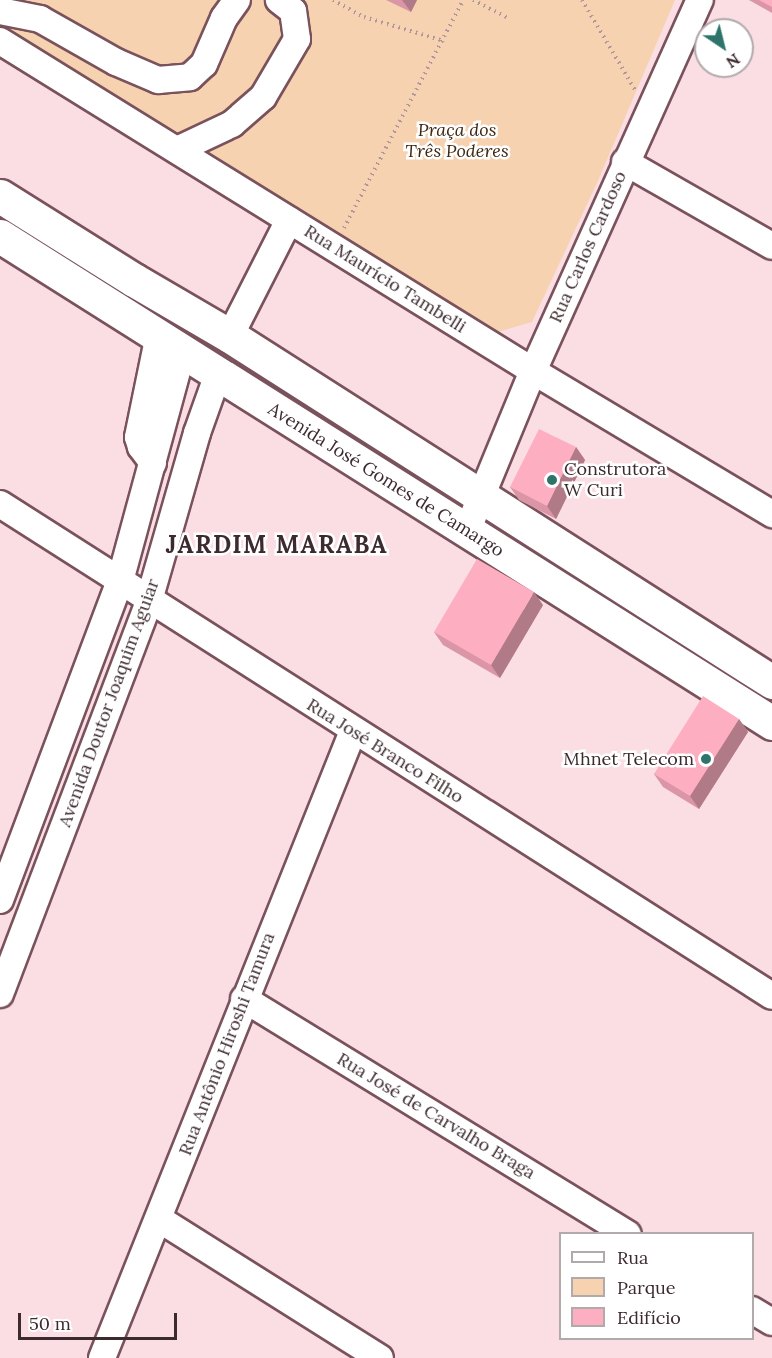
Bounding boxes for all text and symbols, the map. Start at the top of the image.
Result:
north arrow [694,18,754,78]
text: N [722,49,744,73]
park label: Praça dos Três Poderes [405,120,509,162]
street label: Rua Carlos Cardoso [545,168,631,326]
street label: Rua Maurício Tambelli [300,220,470,338]
street label: Avenida José Gomes de Camargo [264,398,508,562]
place label: Construtora W Curi [564,459,666,502]
marker: Construtora W Curi [545,473,559,487]
district label: JARDIM MARABA [166,531,388,559]
street label: Avenida Doutor Joaquim Aguiar [54,576,164,830]
street label: Rua José Branco Filho [303,694,467,808]
place label: Mhnet Telecom [563,748,694,770]
marker: Mhnet Telecom [699,752,713,766]
street label: Rua Antônio Hiroshi Tamura [174,929,280,1159]
street label: Rua José de Carvalho Braga [333,1048,539,1184]
legend [559,1232,754,1340]
text: Rua [617,1246,648,1269]
text: Parque [617,1276,676,1299]
scale bar [21,1301,180,1339]
text: Edifício [617,1306,681,1329]
text: 50 m [29,1312,71,1335]

